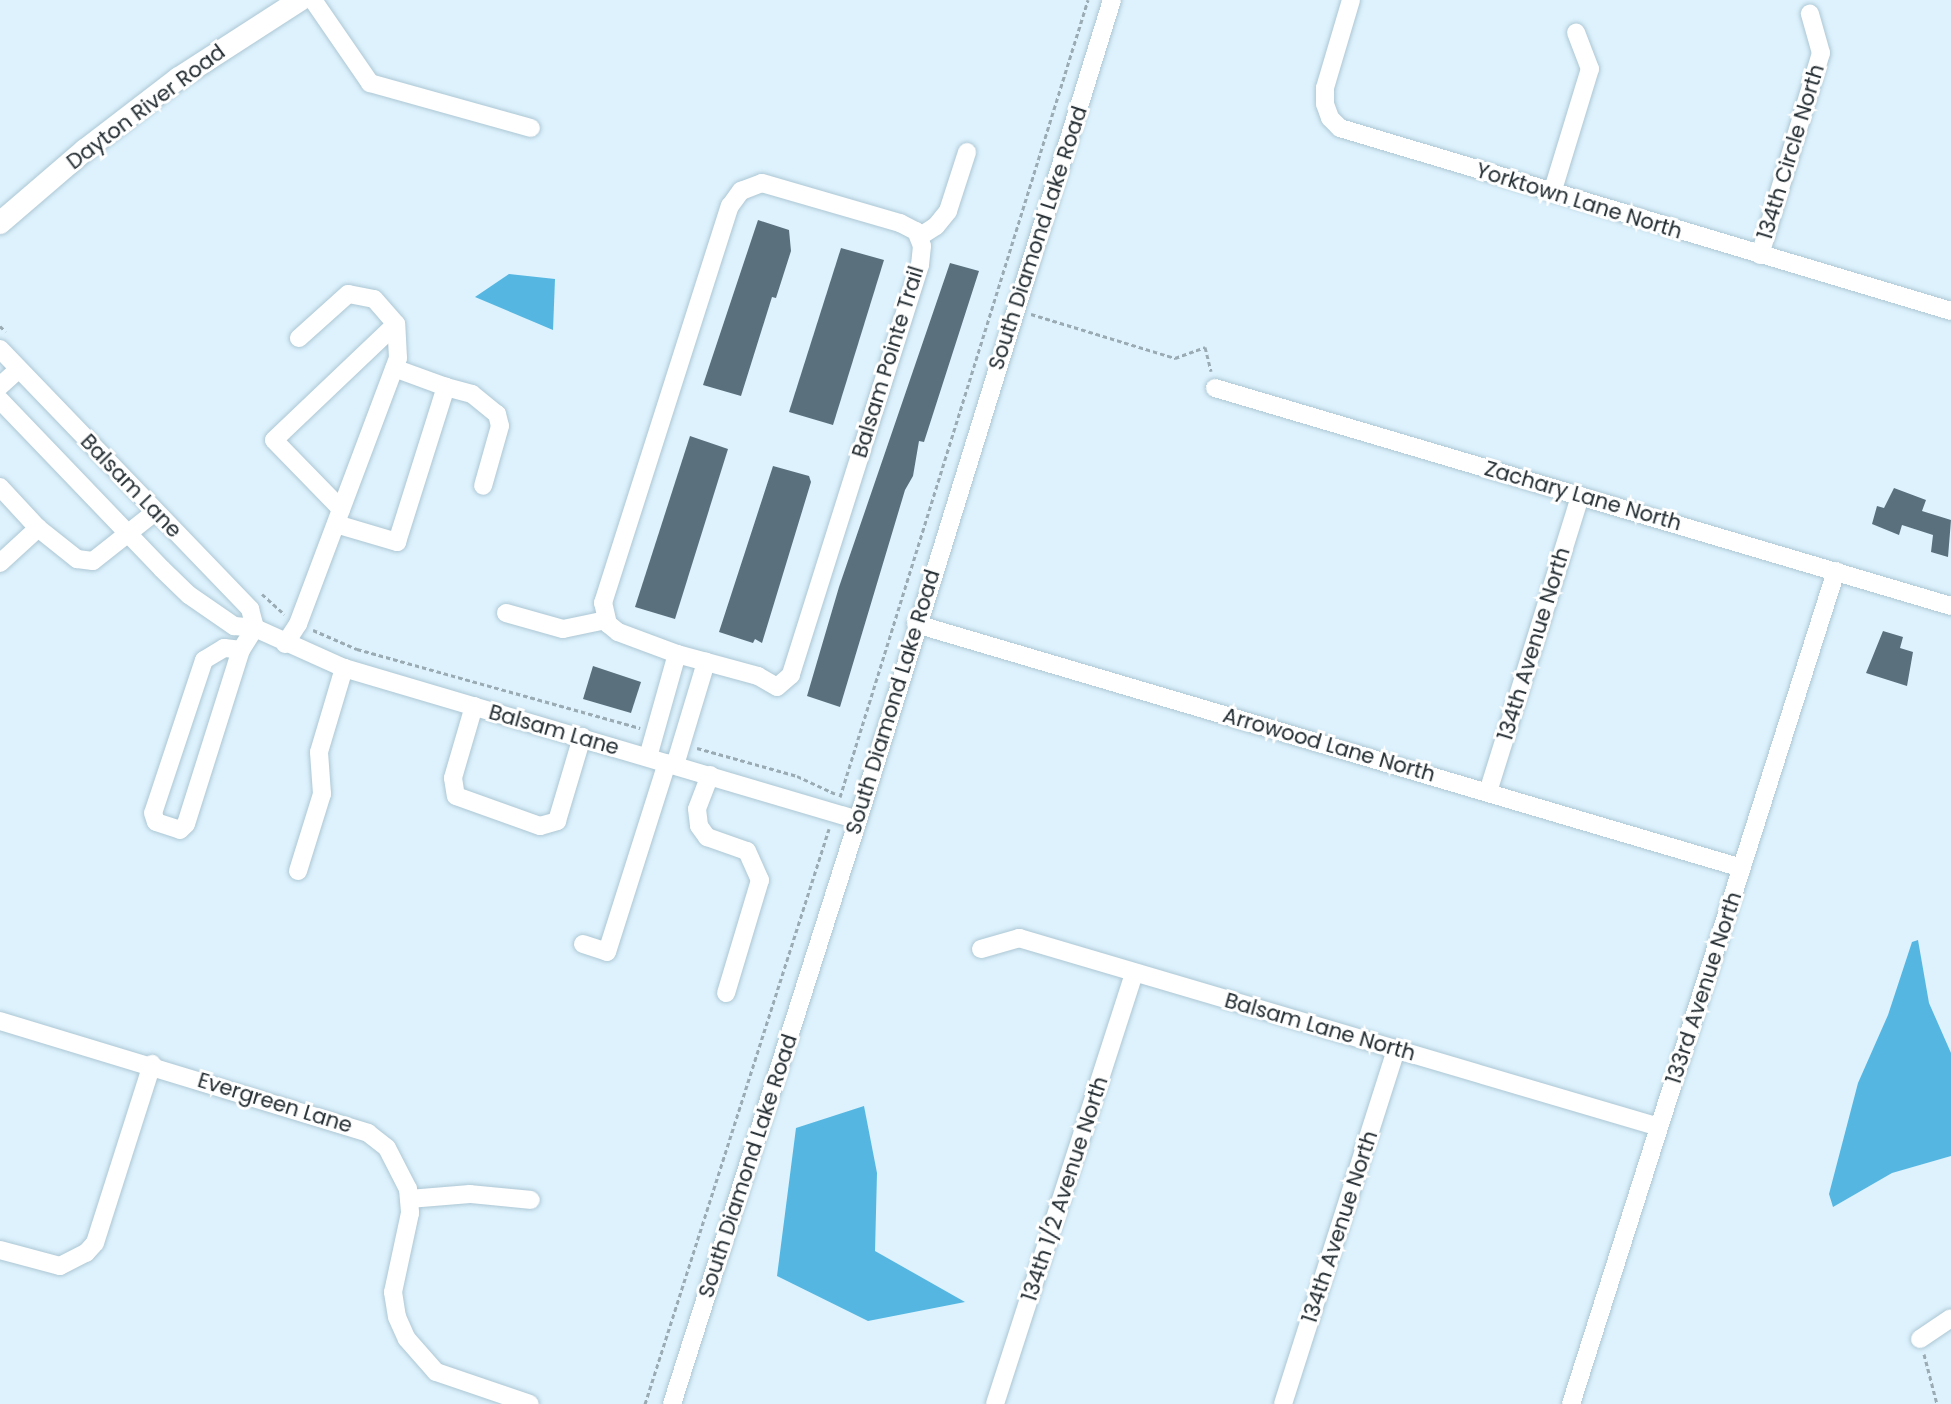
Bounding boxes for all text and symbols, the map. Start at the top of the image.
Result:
street label: Dayton River Road [62,39,230,175]
street label: 134th Circle North [1752,61,1830,243]
street label: South Diamond Lake Road [983,103,1093,373]
street label: Yorktown Lane North [1473,158,1685,244]
street label: Balsam Pointe Trail [847,263,929,461]
street label: Balsam Lane [75,429,187,543]
street label: Zachary Lane North [1482,456,1684,536]
street label: 134th Avenue North [1493,544,1575,744]
street label: South Diamond Lake Road [841,566,945,838]
street label: Balsam Lane [486,699,622,761]
street label: Arrowood Lane North [1220,703,1438,787]
street label: 133rd Avenue North [1661,889,1747,1087]
street label: Balsam Lane North [1222,988,1418,1066]
street label: South Diamond Lake Road [693,1031,803,1301]
street label: Evergreen Lane [195,1068,355,1138]
street label: 134th 1/2 Avenue North [1017,1073,1113,1305]
street label: 134th Avenue North [1297,1128,1383,1326]

